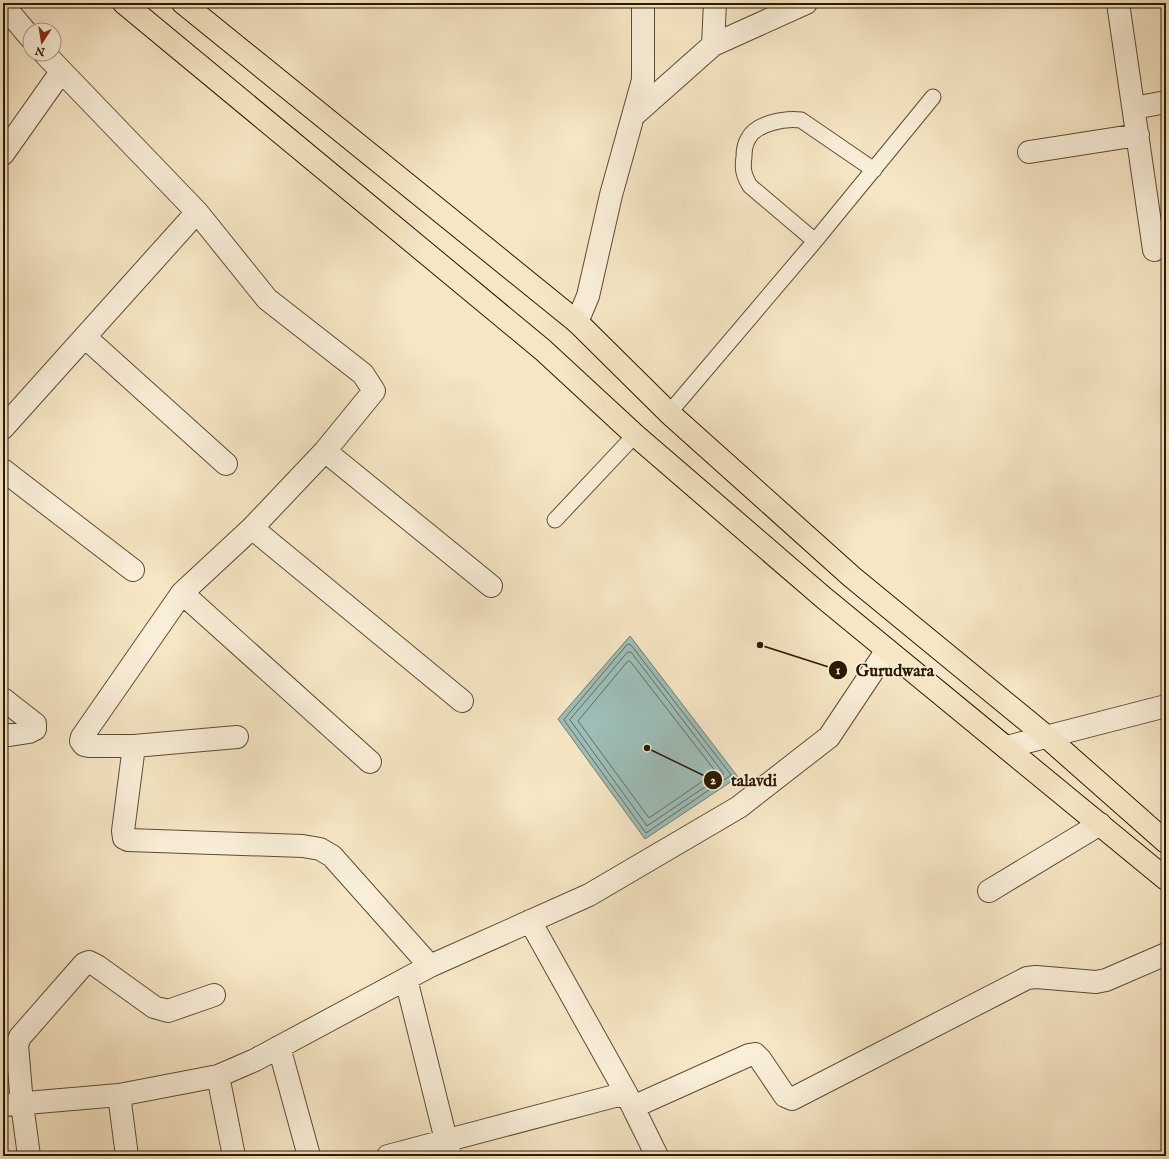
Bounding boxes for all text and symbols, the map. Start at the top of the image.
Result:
north arrow [22,22,62,62]
text: N [34,43,47,59]
callout: Gurudwara [828,656,942,685]
text: Gurudwara [856,661,935,682]
text: 1 [836,663,841,678]
callout: talavdi [703,765,785,794]
text: talavdi [730,771,777,792]
text: 2 [710,773,716,788]

